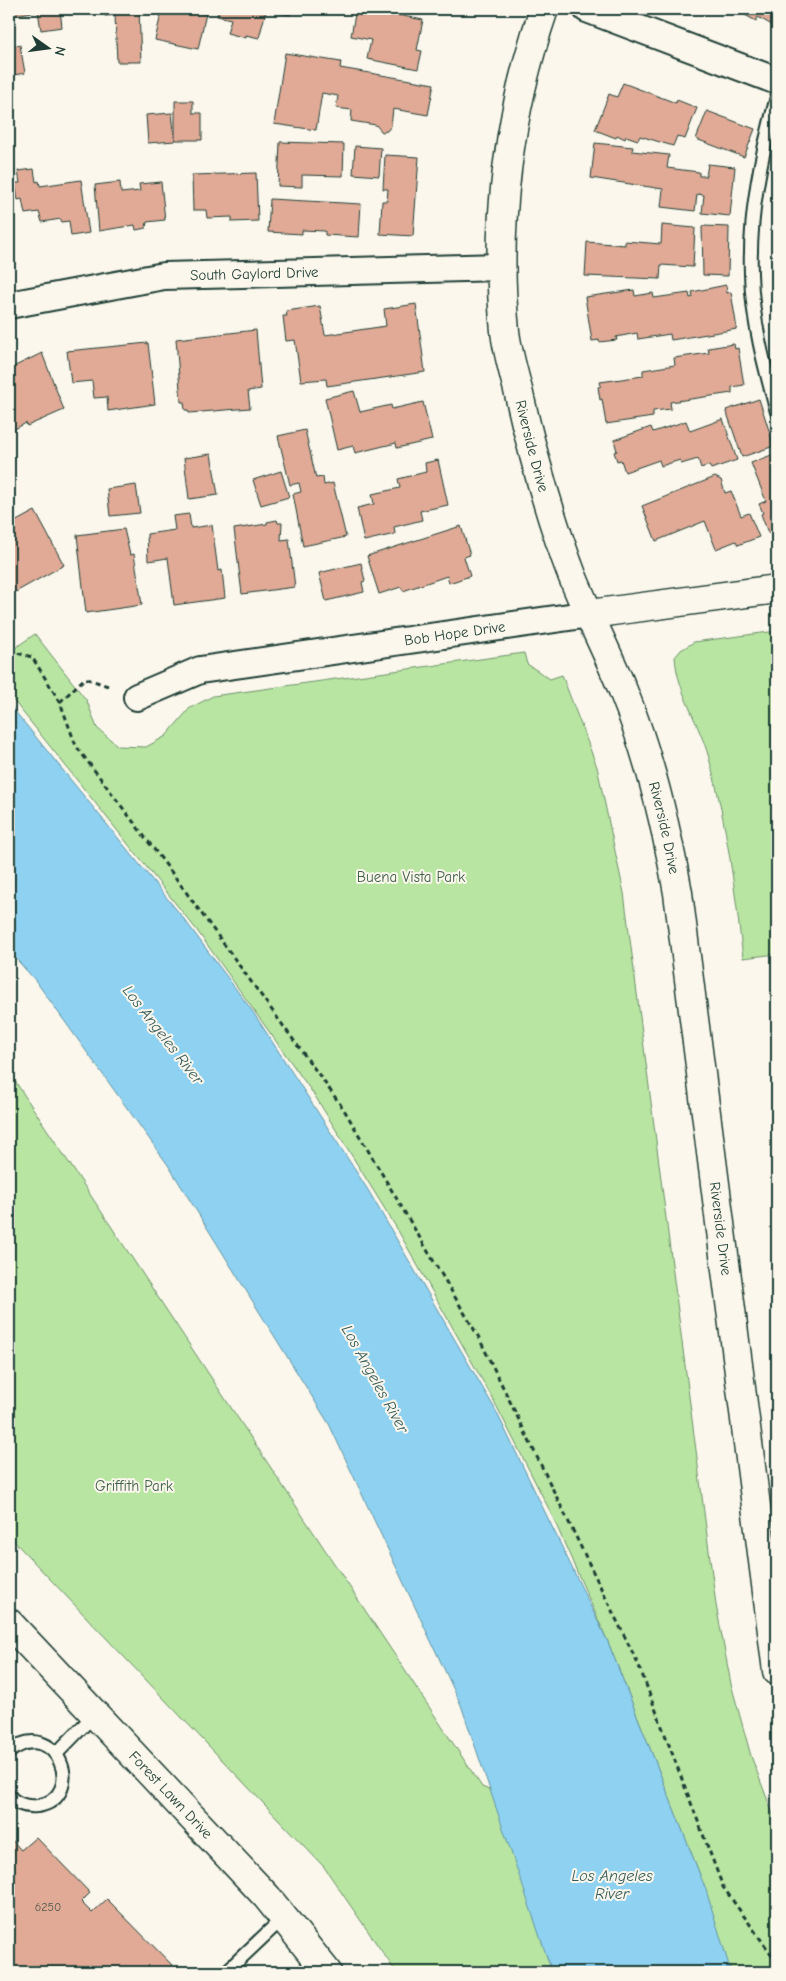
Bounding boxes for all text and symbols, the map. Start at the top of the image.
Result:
north arrow [22,22,72,72]
text: N [51,45,69,58]
street label: South Gaylord Drive [190,263,319,284]
street label: Riverside Drive [512,398,553,495]
street label: Bob Hope Drive [403,617,507,650]
street label: Riverside Drive [645,780,683,876]
park label: Buena Vista Park [357,868,466,886]
water label: Los Angeles River [119,982,208,1089]
street label: Riverside Drive [706,1181,736,1277]
water label: Los Angeles River [338,1322,412,1437]
park label: Griffith Park [95,1477,174,1495]
street label: Forest Lawn Drive [125,1747,217,1843]
water label: Los Angeles River [571,1867,653,1903]
house number: 6250 [35,1900,61,1914]

